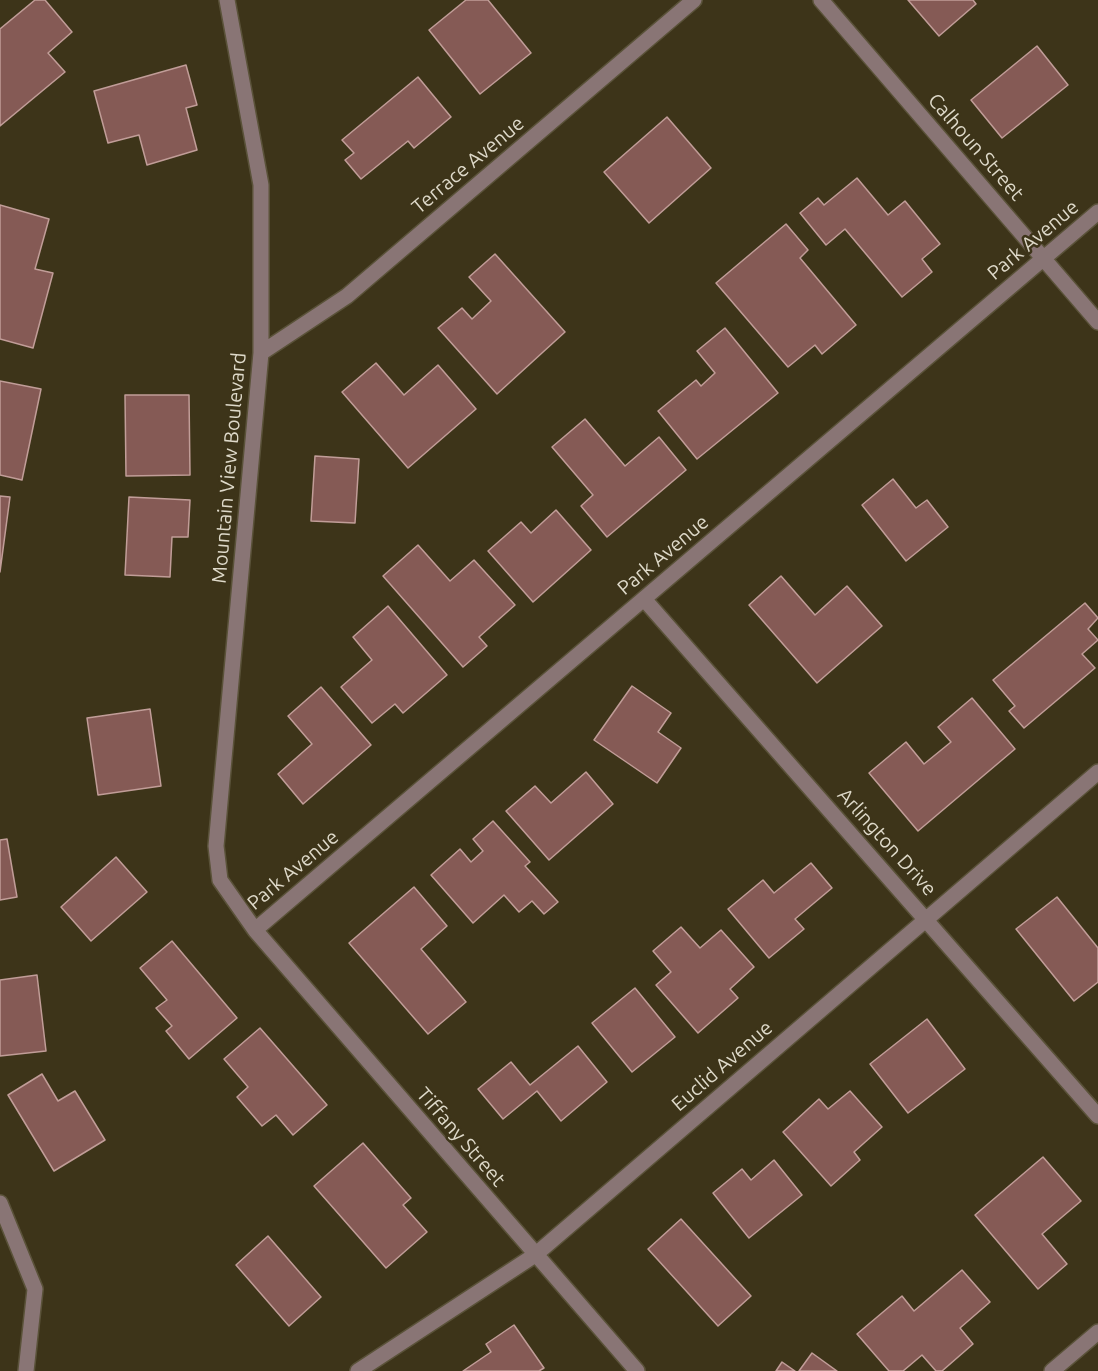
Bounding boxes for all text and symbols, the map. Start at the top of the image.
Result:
street label: Calhoun Street [923,88,1029,206]
street label: Terrace Avenue [407,111,529,219]
street label: Park Avenue [983,195,1083,285]
street label: Mountain View Boulevard [207,352,251,584]
street label: Park Avenue [613,510,713,600]
street label: Arlington Drive [832,783,942,901]
street label: Park Avenue [243,825,343,915]
street label: Euclid Avenue [667,1016,777,1116]
street label: Tiffany Street [412,1083,510,1191]

